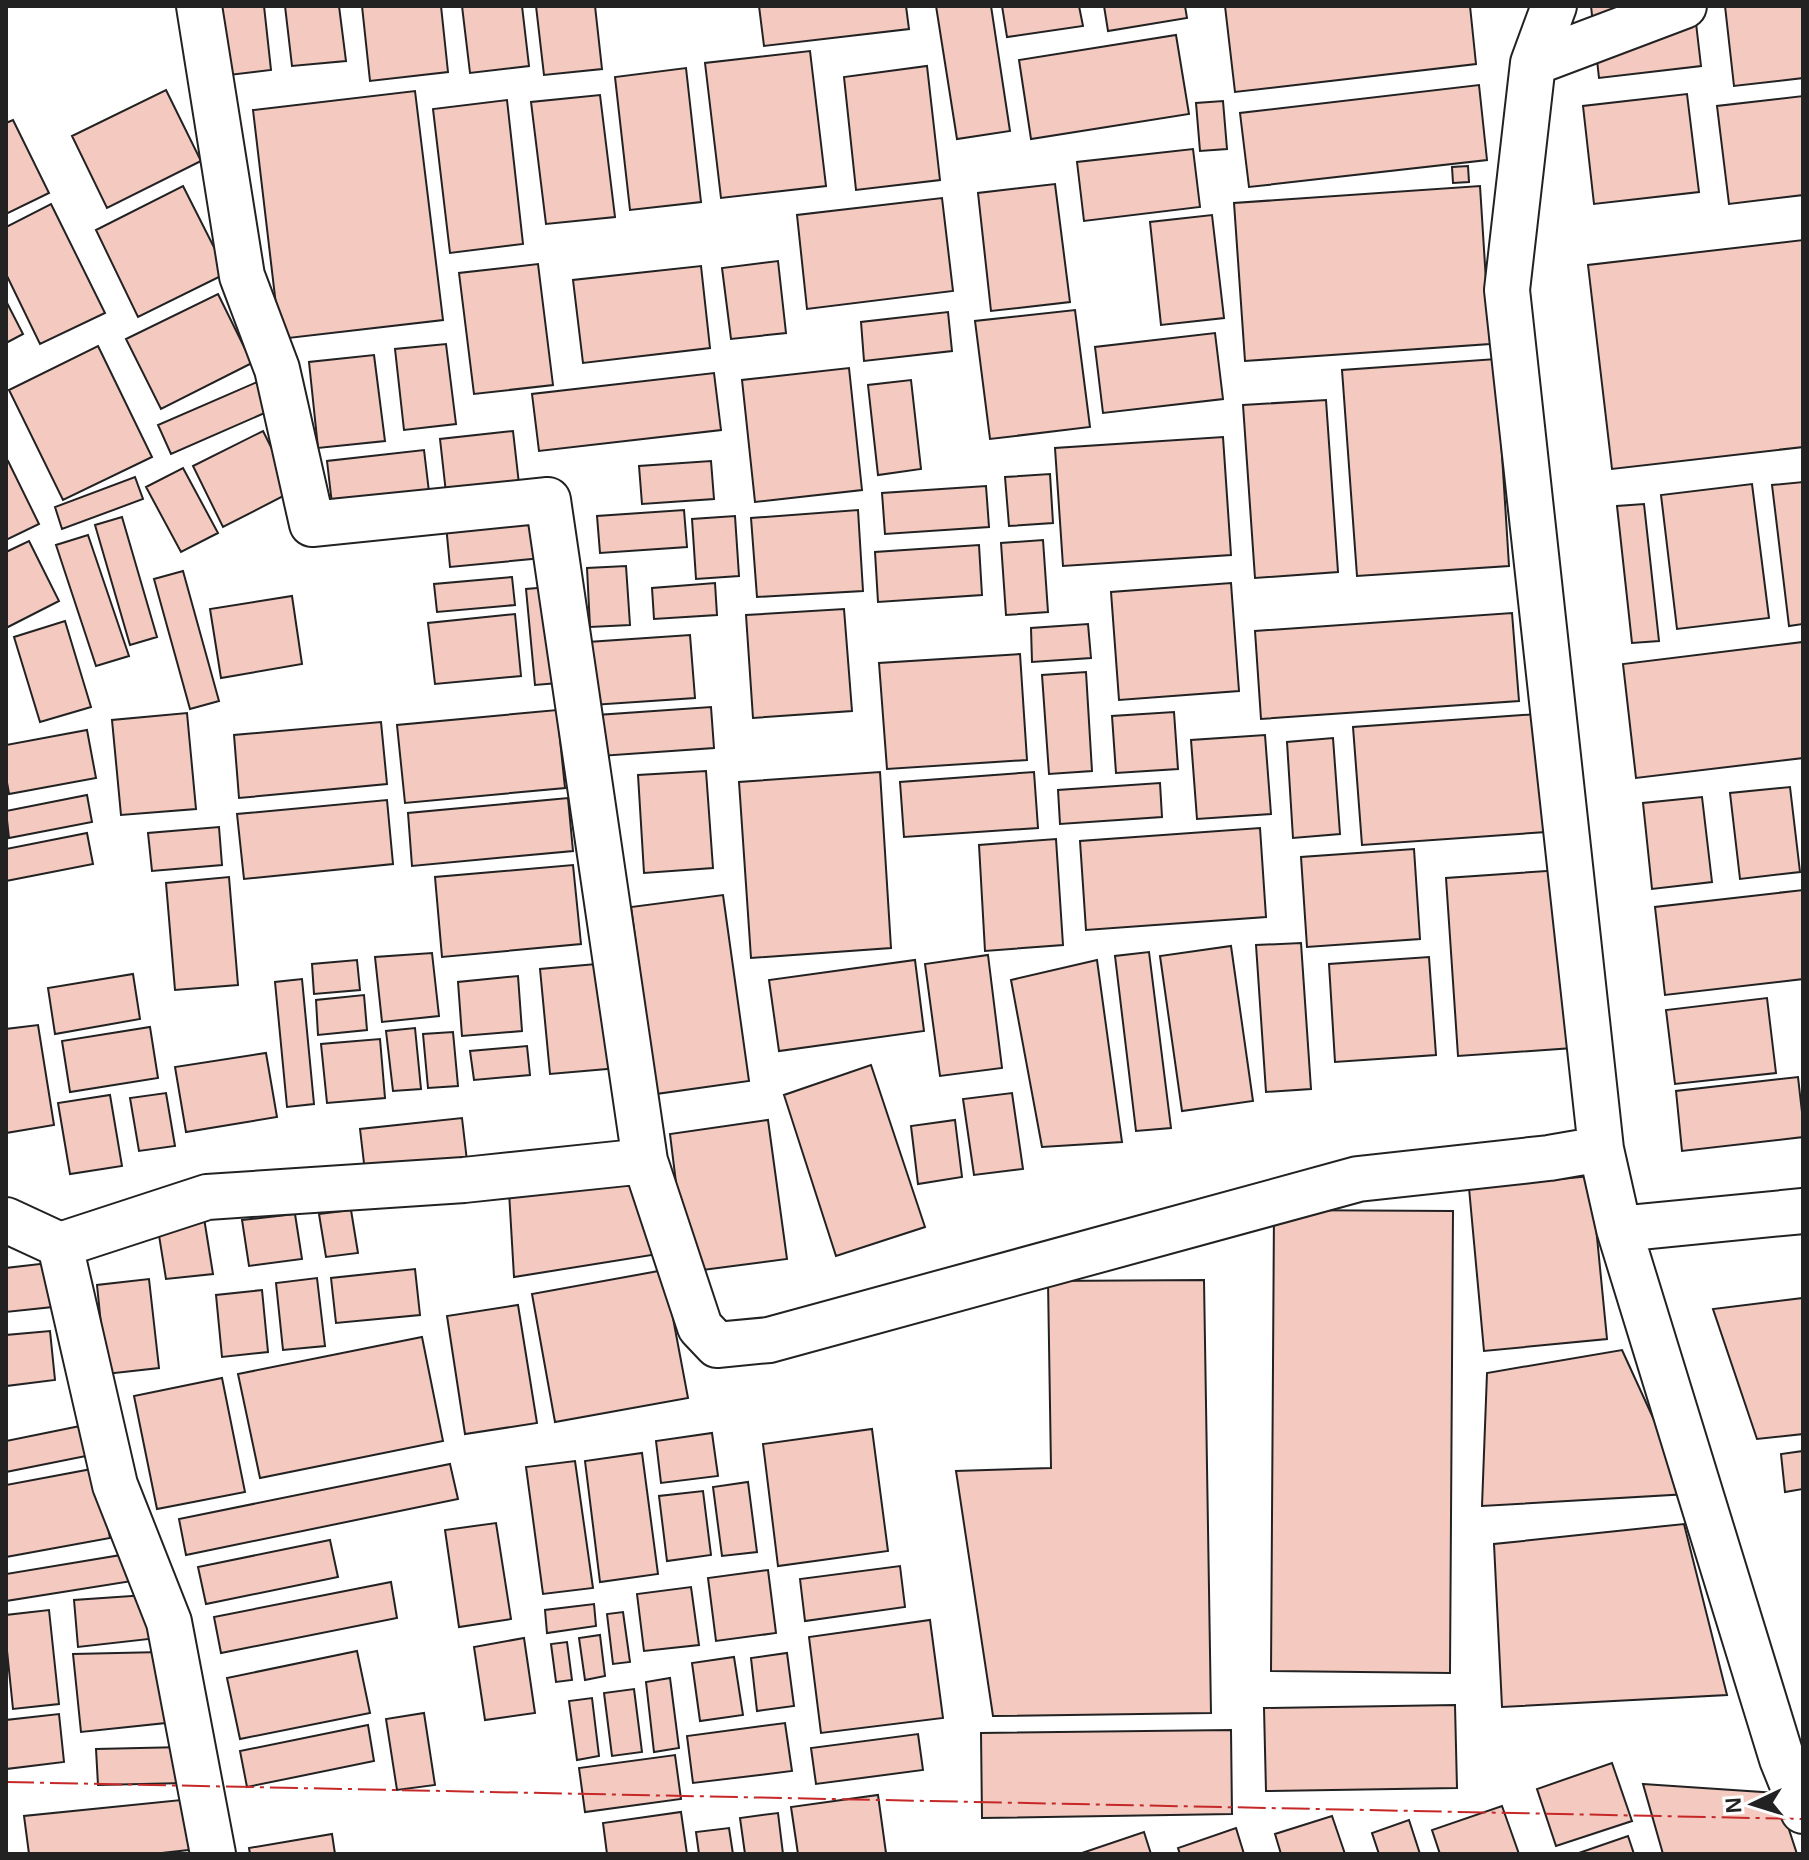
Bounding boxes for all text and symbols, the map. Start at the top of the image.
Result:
north arrow [1713,1764,1793,1844]
text: N [1721,1797,1747,1814]

